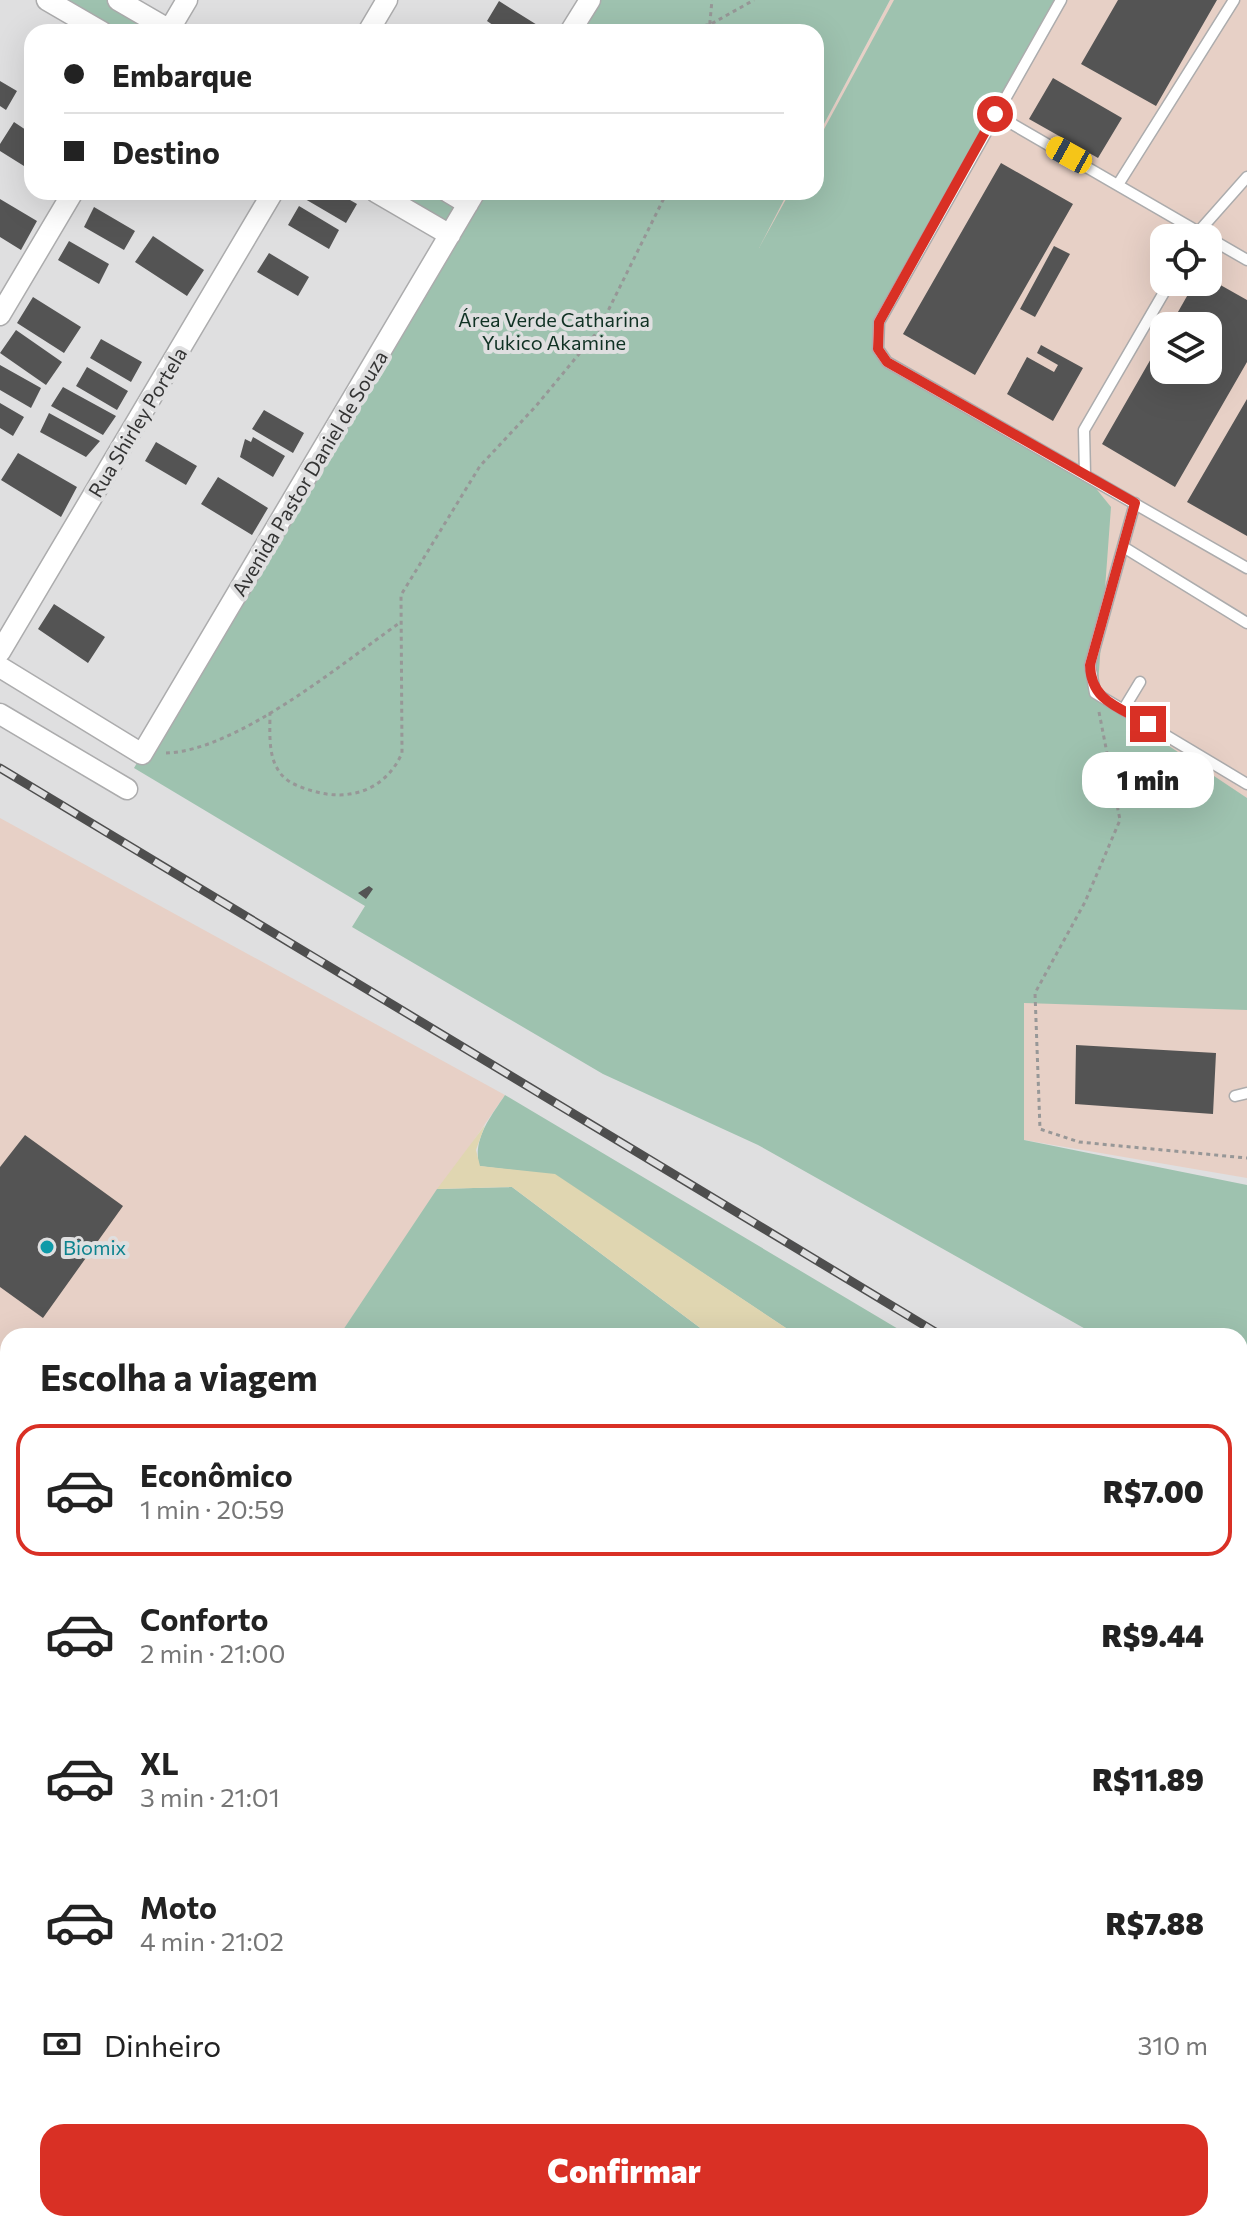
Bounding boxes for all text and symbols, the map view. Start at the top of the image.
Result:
text: Embarque [112,56,252,93]
route start [977,96,1013,132]
text: Destino [112,133,220,170]
car [1042,133,1096,177]
map controls [1150,224,1222,384]
button: locate [1150,224,1222,296]
park label: Área Verde Catharina Yukico Akamine [458,307,650,354]
button: layers [1150,312,1222,384]
street label: Rua Shirley Portela [83,343,191,501]
street label: Avenida Pastor Daniel de Souza [226,346,392,600]
route end [1130,706,1166,742]
callout: 1 min [1082,752,1214,808]
text: 1 min [1117,764,1179,795]
place label: Biomix [63,1235,127,1259]
marker: Biomix [38,1238,56,1256]
text: Escolha a viagem [40,1354,318,1398]
icon: car [44,1454,116,1526]
text: Econômico [140,1456,293,1493]
text: R$7.00 [1103,1472,1204,1509]
text: 1 min · 20:59 [140,1493,285,1524]
icon: car [44,1598,116,1670]
text: Conforto [140,1600,268,1637]
text: R$9.44 [1102,1616,1204,1653]
text: 2 min · 21:00 [140,1637,285,1668]
icon: car [44,1742,116,1814]
text: XL [140,1744,179,1781]
text: R$11.89 [1092,1760,1204,1797]
text: 3 min · 21:01 [140,1781,280,1812]
icon: car [44,1886,116,1958]
text: Moto [140,1888,217,1925]
text: R$7.88 [1106,1904,1204,1941]
text: 4 min · 21:02 [140,1925,284,1956]
icon: cash [40,2022,84,2066]
text: Dinheiro [104,2026,221,2063]
text: 310 m [1137,2029,1208,2060]
button: Confirmar [40,2124,1208,2216]

